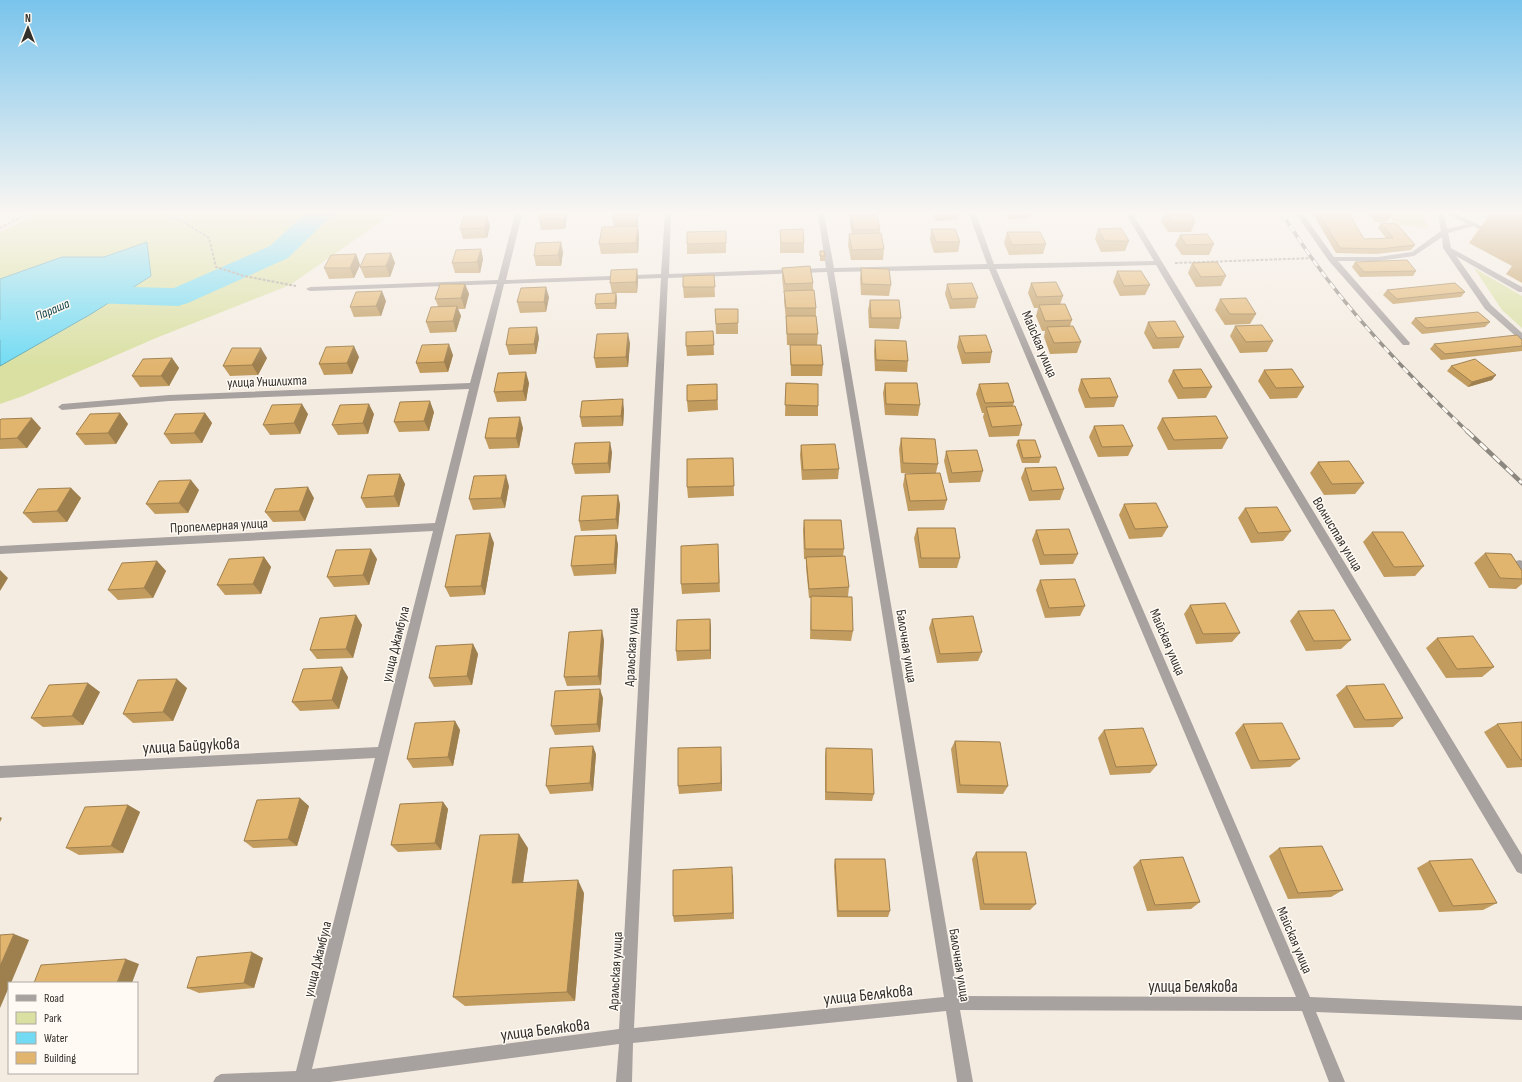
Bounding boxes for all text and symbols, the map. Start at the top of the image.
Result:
north arrow [8,8,48,48]
text: N [25,12,31,25]
water label: Параша [33,295,73,324]
street label: Майская улица [1018,308,1061,380]
street label: улица Уншлихта [227,372,307,391]
street label: Волнистая улица [1309,494,1366,574]
street label: Пропеллерная улица [170,514,268,537]
street label: улица Джамбула [378,604,413,684]
street label: Майская улица [1146,606,1189,678]
street label: Аральская улица [621,607,642,688]
street label: Балочная улица [892,608,921,684]
street label: улица Байдукова [142,733,240,759]
street label: Майская улица [1273,904,1316,976]
street label: улица Джамбула [300,919,335,999]
street label: Балочная улица [945,927,974,1003]
street label: Аральская улица [605,931,626,1012]
street label: улица Белякова [1148,977,1238,997]
street label: улица Белякова [822,980,914,1010]
legend [8,982,138,1074]
text: Road [44,991,64,1006]
text: Park [44,1011,62,1026]
street label: улица Белякова [499,1015,591,1045]
text: Water [44,1031,68,1046]
text: Building [44,1051,76,1066]

